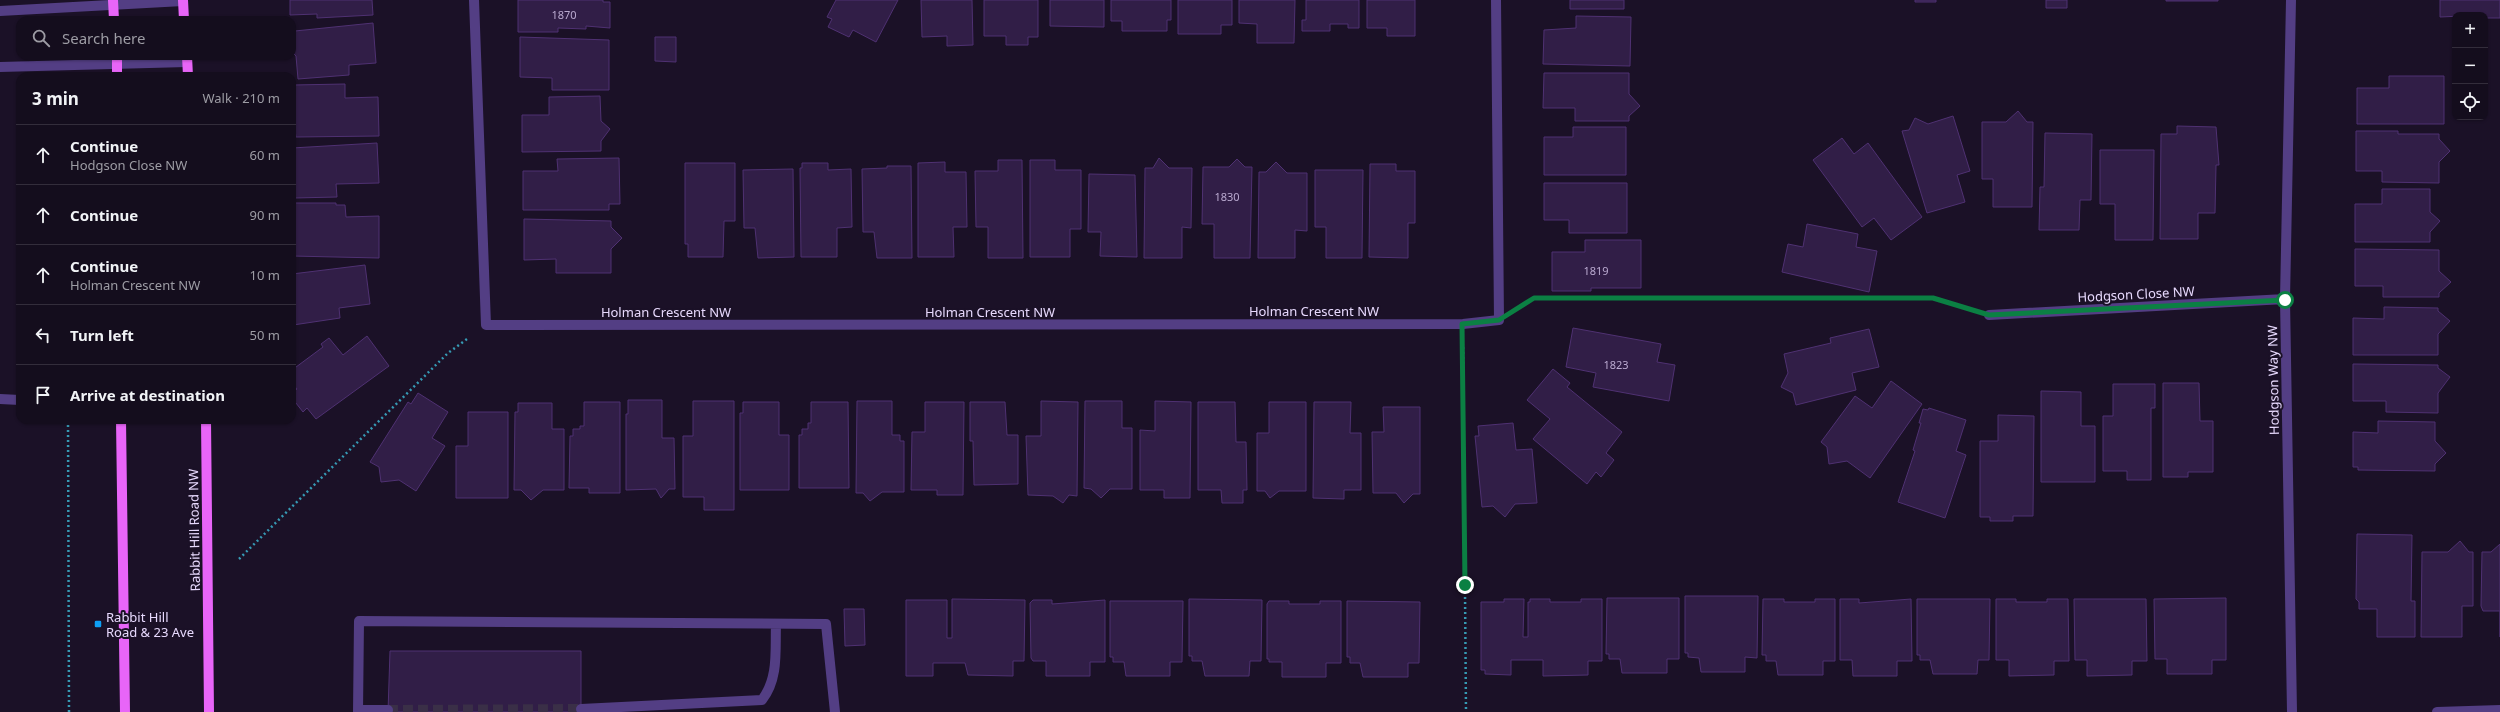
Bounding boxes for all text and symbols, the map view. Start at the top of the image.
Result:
house number: 1870 [551,7,577,22]
map controls [2452,12,2488,120]
button: + [2452,12,2488,48]
search box [16,16,296,60]
icon: search [30,27,52,49]
text: Search here [62,28,145,48]
button: − [2452,48,2488,84]
button: locate [2452,84,2488,120]
text: 3 min [32,87,79,110]
text: Walk · 210 m [202,89,280,107]
text: Continue [70,136,138,156]
icon: ahead [32,144,54,166]
text: 60 m [250,146,280,164]
text: Hodgson Close NW [70,156,187,174]
house number: 1830 [1214,189,1240,204]
icon: ahead [32,204,54,226]
text: Continue [70,205,138,225]
text: 90 m [250,206,280,224]
text: Continue [70,256,138,276]
house number: 1819 [1583,263,1609,278]
icon: ahead [32,264,54,286]
text: 10 m [250,266,280,284]
text: Holman Crescent NW [70,276,200,294]
street label: Hodgson Close NW [2077,282,2195,306]
route start [2276,291,2294,309]
street label: Holman Crescent NW [1249,302,1379,320]
street label: Holman Crescent NW [601,303,731,321]
street label: Holman Crescent NW [925,303,1055,321]
icon: left [32,324,54,346]
text: Turn left [70,325,134,345]
street label: Hodgson Way NW [2263,325,2283,435]
text: 50 m [250,326,280,344]
house number: 1823 [1603,357,1629,372]
icon: arrive [32,384,54,406]
text: Arrive at destination [70,385,225,405]
street label: Rabbit Hill Road NW [184,469,204,591]
route end [1456,576,1474,594]
place label: Rabbit Hill Road & 23 Ave [106,608,194,641]
marker: Rabbit Hill Road & 23 Ave [93,619,103,629]

